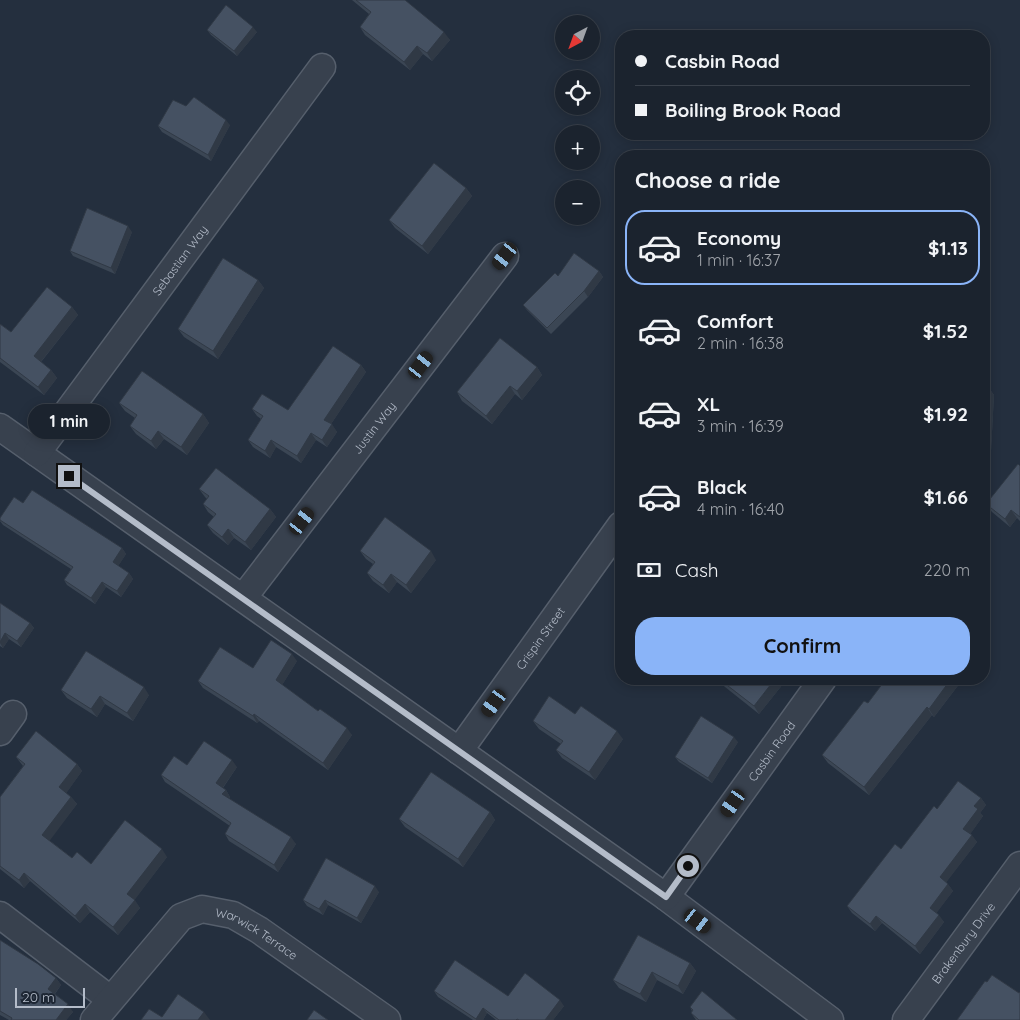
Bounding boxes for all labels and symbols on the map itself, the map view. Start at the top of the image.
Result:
north arrow [555,15,600,60]
street label: Sebastian Way [149,222,210,298]
car [489,240,520,272]
car [405,349,436,381]
street label: Justin Way [349,398,398,456]
callout: 1 min [28,404,110,438]
route end [58,465,80,487]
car [286,505,317,537]
street label: Crispin Street [512,604,568,672]
car [479,686,508,720]
street label: Casbin Road [744,718,798,784]
car [718,786,747,820]
route start [677,855,699,877]
street label: Brakenbury Drive [928,899,998,986]
street label: Warwick Terrace [214,904,301,963]
car [681,906,714,936]
scale bar [15,985,85,1008]

